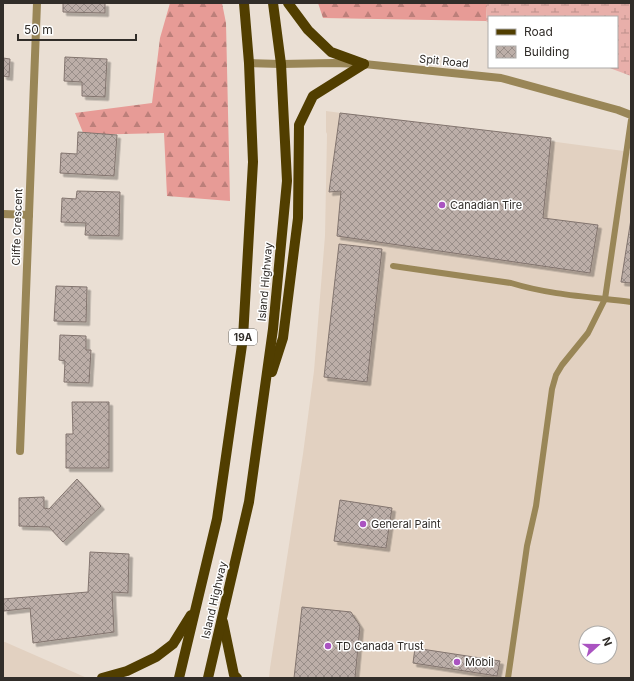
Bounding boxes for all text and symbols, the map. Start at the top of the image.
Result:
scale bar [18,16,136,42]
legend [488,16,618,68]
text: 50 m [24,22,53,37]
text: Road [524,24,553,39]
text: Building [524,44,569,59]
street label: Spit Road [419,51,469,71]
street label: Cliffe Crescent [9,188,25,266]
place label: Canadian Tire [450,198,522,212]
marker: Canadian Tire [437,200,447,210]
street label: Island Highway [255,242,275,322]
road number: 19A [229,329,257,345]
place label: General Paint [371,517,441,531]
marker: General Paint [358,519,368,529]
street label: Island Highway [198,560,230,640]
north arrow [578,625,618,665]
text: N [599,635,615,648]
place label: TD Canada Trust [336,639,424,653]
marker: TD Canada Trust [323,641,333,651]
place label: Mobil [465,655,494,669]
marker: Mobil [452,657,462,667]

